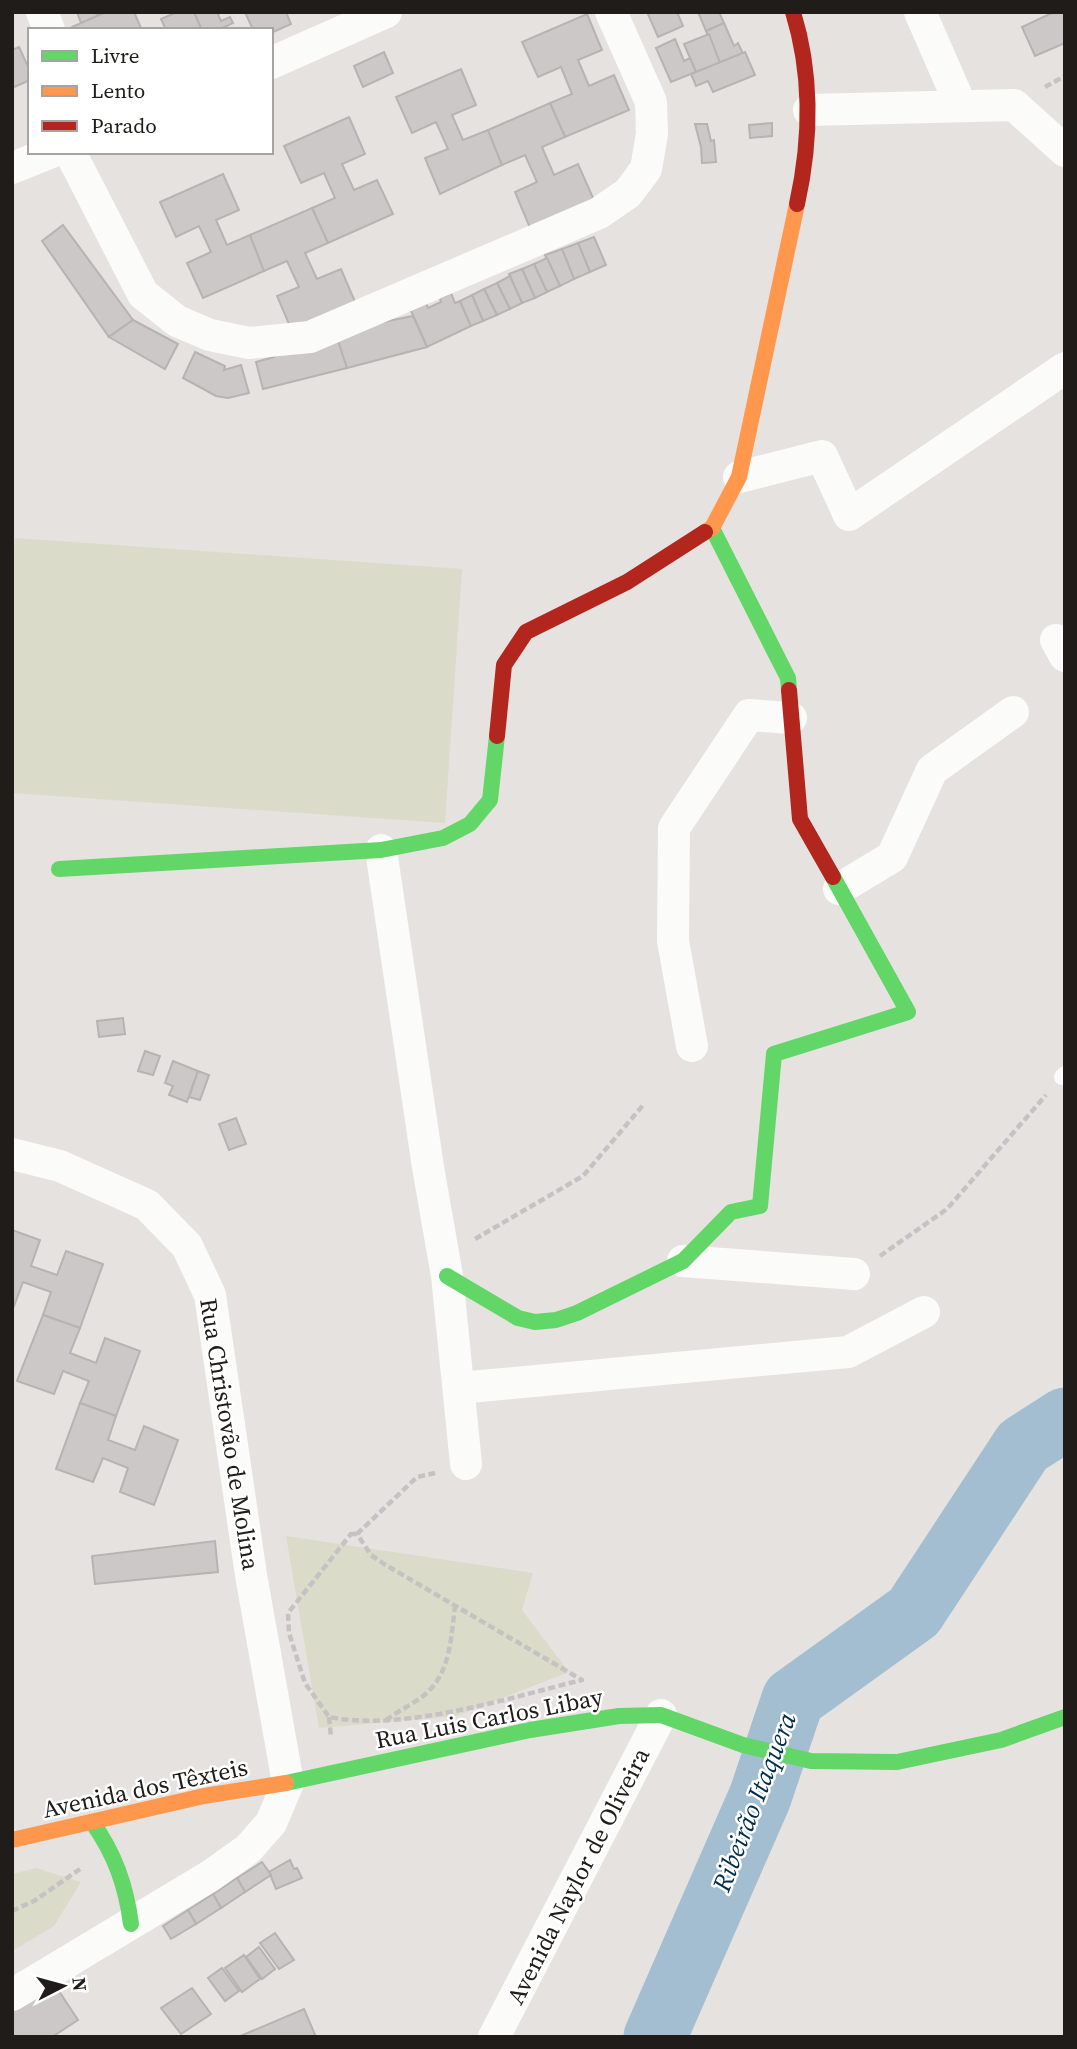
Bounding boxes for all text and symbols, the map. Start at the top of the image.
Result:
legend [28,28,273,154]
text: Livre [91,41,139,70]
text: Lento [91,76,145,105]
text: Parado [91,111,157,140]
street label: Rua Christovão de Molina [192,1296,268,1573]
street label: Rua Luis Carlos Libay [372,1680,606,1756]
water label: Ribeirão Itaquera [703,1707,805,1898]
street label: Avenida Naylor de Oliveira [499,1741,658,2010]
street label: Avenida dos Têxteis [39,1750,251,1826]
north arrow [28,1951,98,2021]
text: N [66,1976,94,1993]

